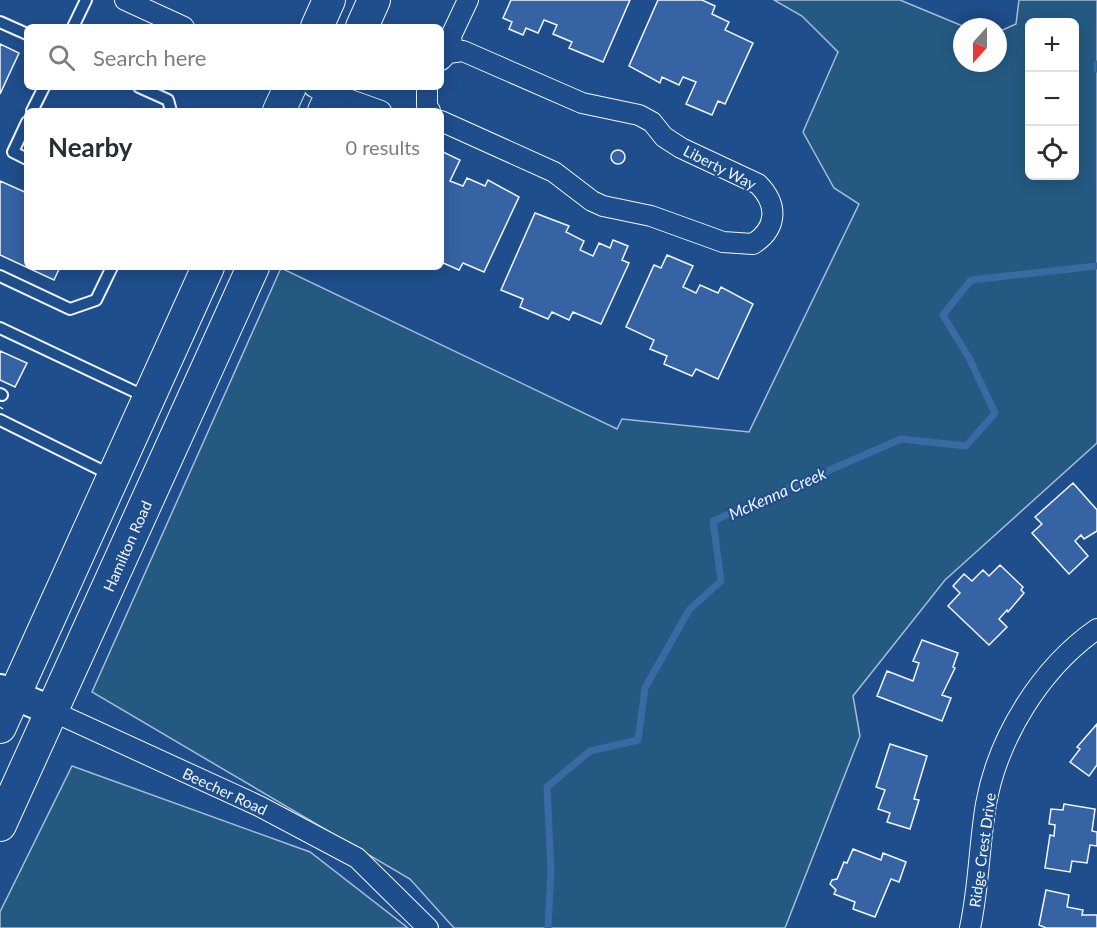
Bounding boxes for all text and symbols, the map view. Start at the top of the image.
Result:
north arrow [953,18,1007,72]
map controls [1025,18,1079,180]
button: + [1025,18,1079,72]
search box [24,24,444,90]
icon: search [45,41,78,74]
text: Search here [93,44,206,71]
button: − [1025,72,1079,126]
button: locate [1025,126,1079,180]
text: Nearby [48,131,133,163]
text: 0 results [345,135,420,159]
street label: Liberty Way [681,141,760,193]
water label: McKenna Creek [725,463,829,523]
street label: Hamilton Road [99,498,155,594]
street label: Beecher Road [180,764,270,818]
street label: Ridge Crest Drive [965,792,999,908]

